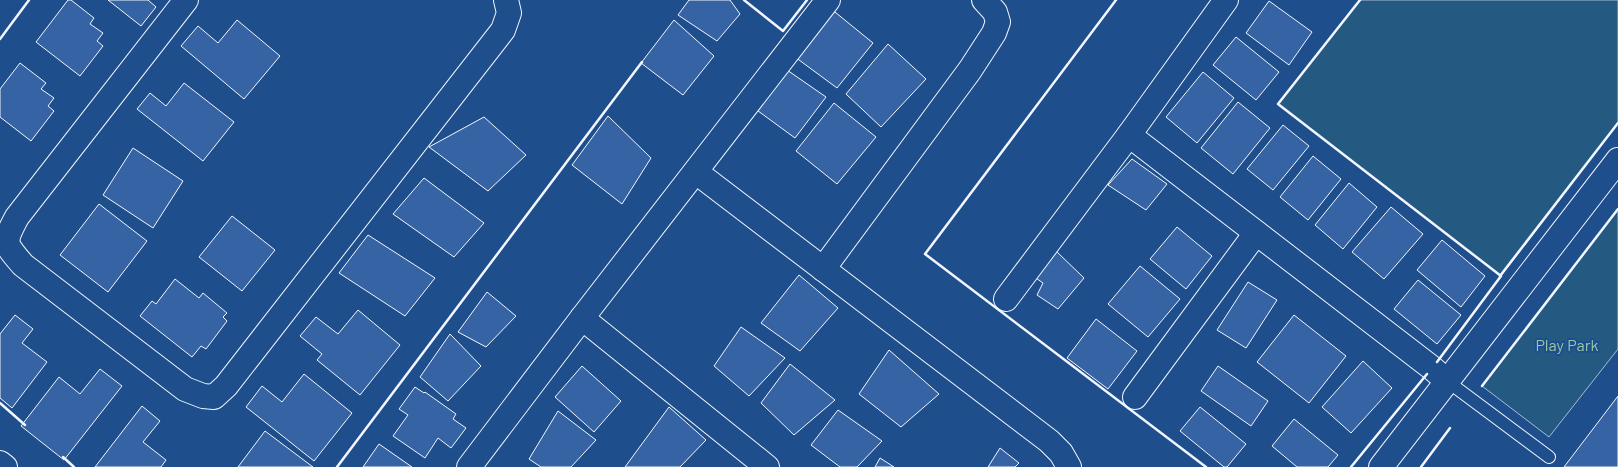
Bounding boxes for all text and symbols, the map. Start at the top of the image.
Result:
park label: Play Park [1535,335,1599,354]

